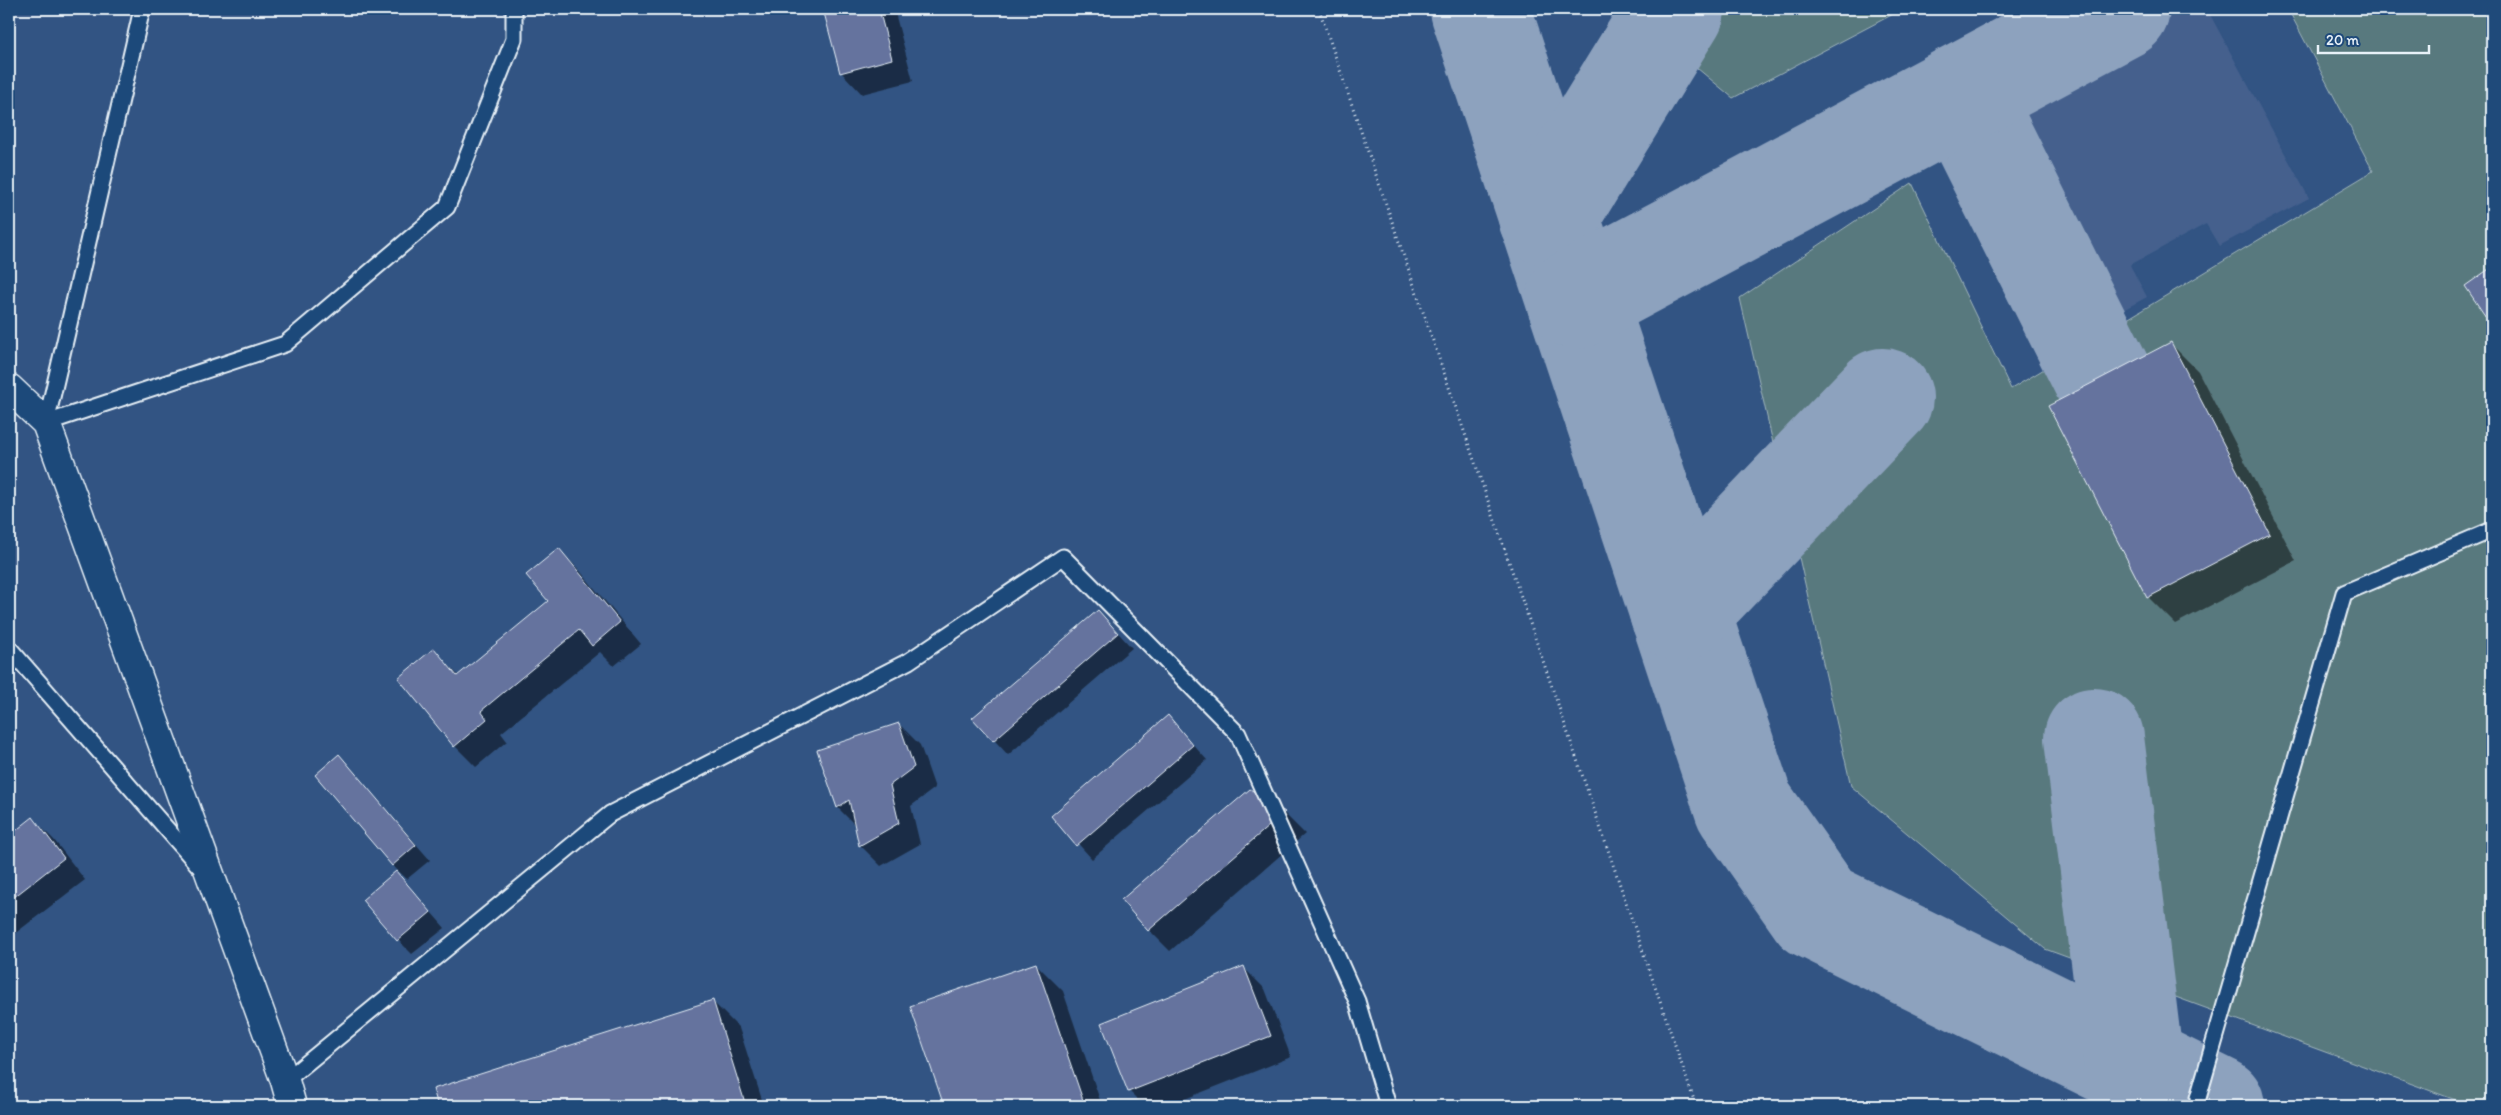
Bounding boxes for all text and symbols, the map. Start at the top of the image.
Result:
scale bar [2318,22,2430,54]
text: 20 m [2326,31,2360,49]

